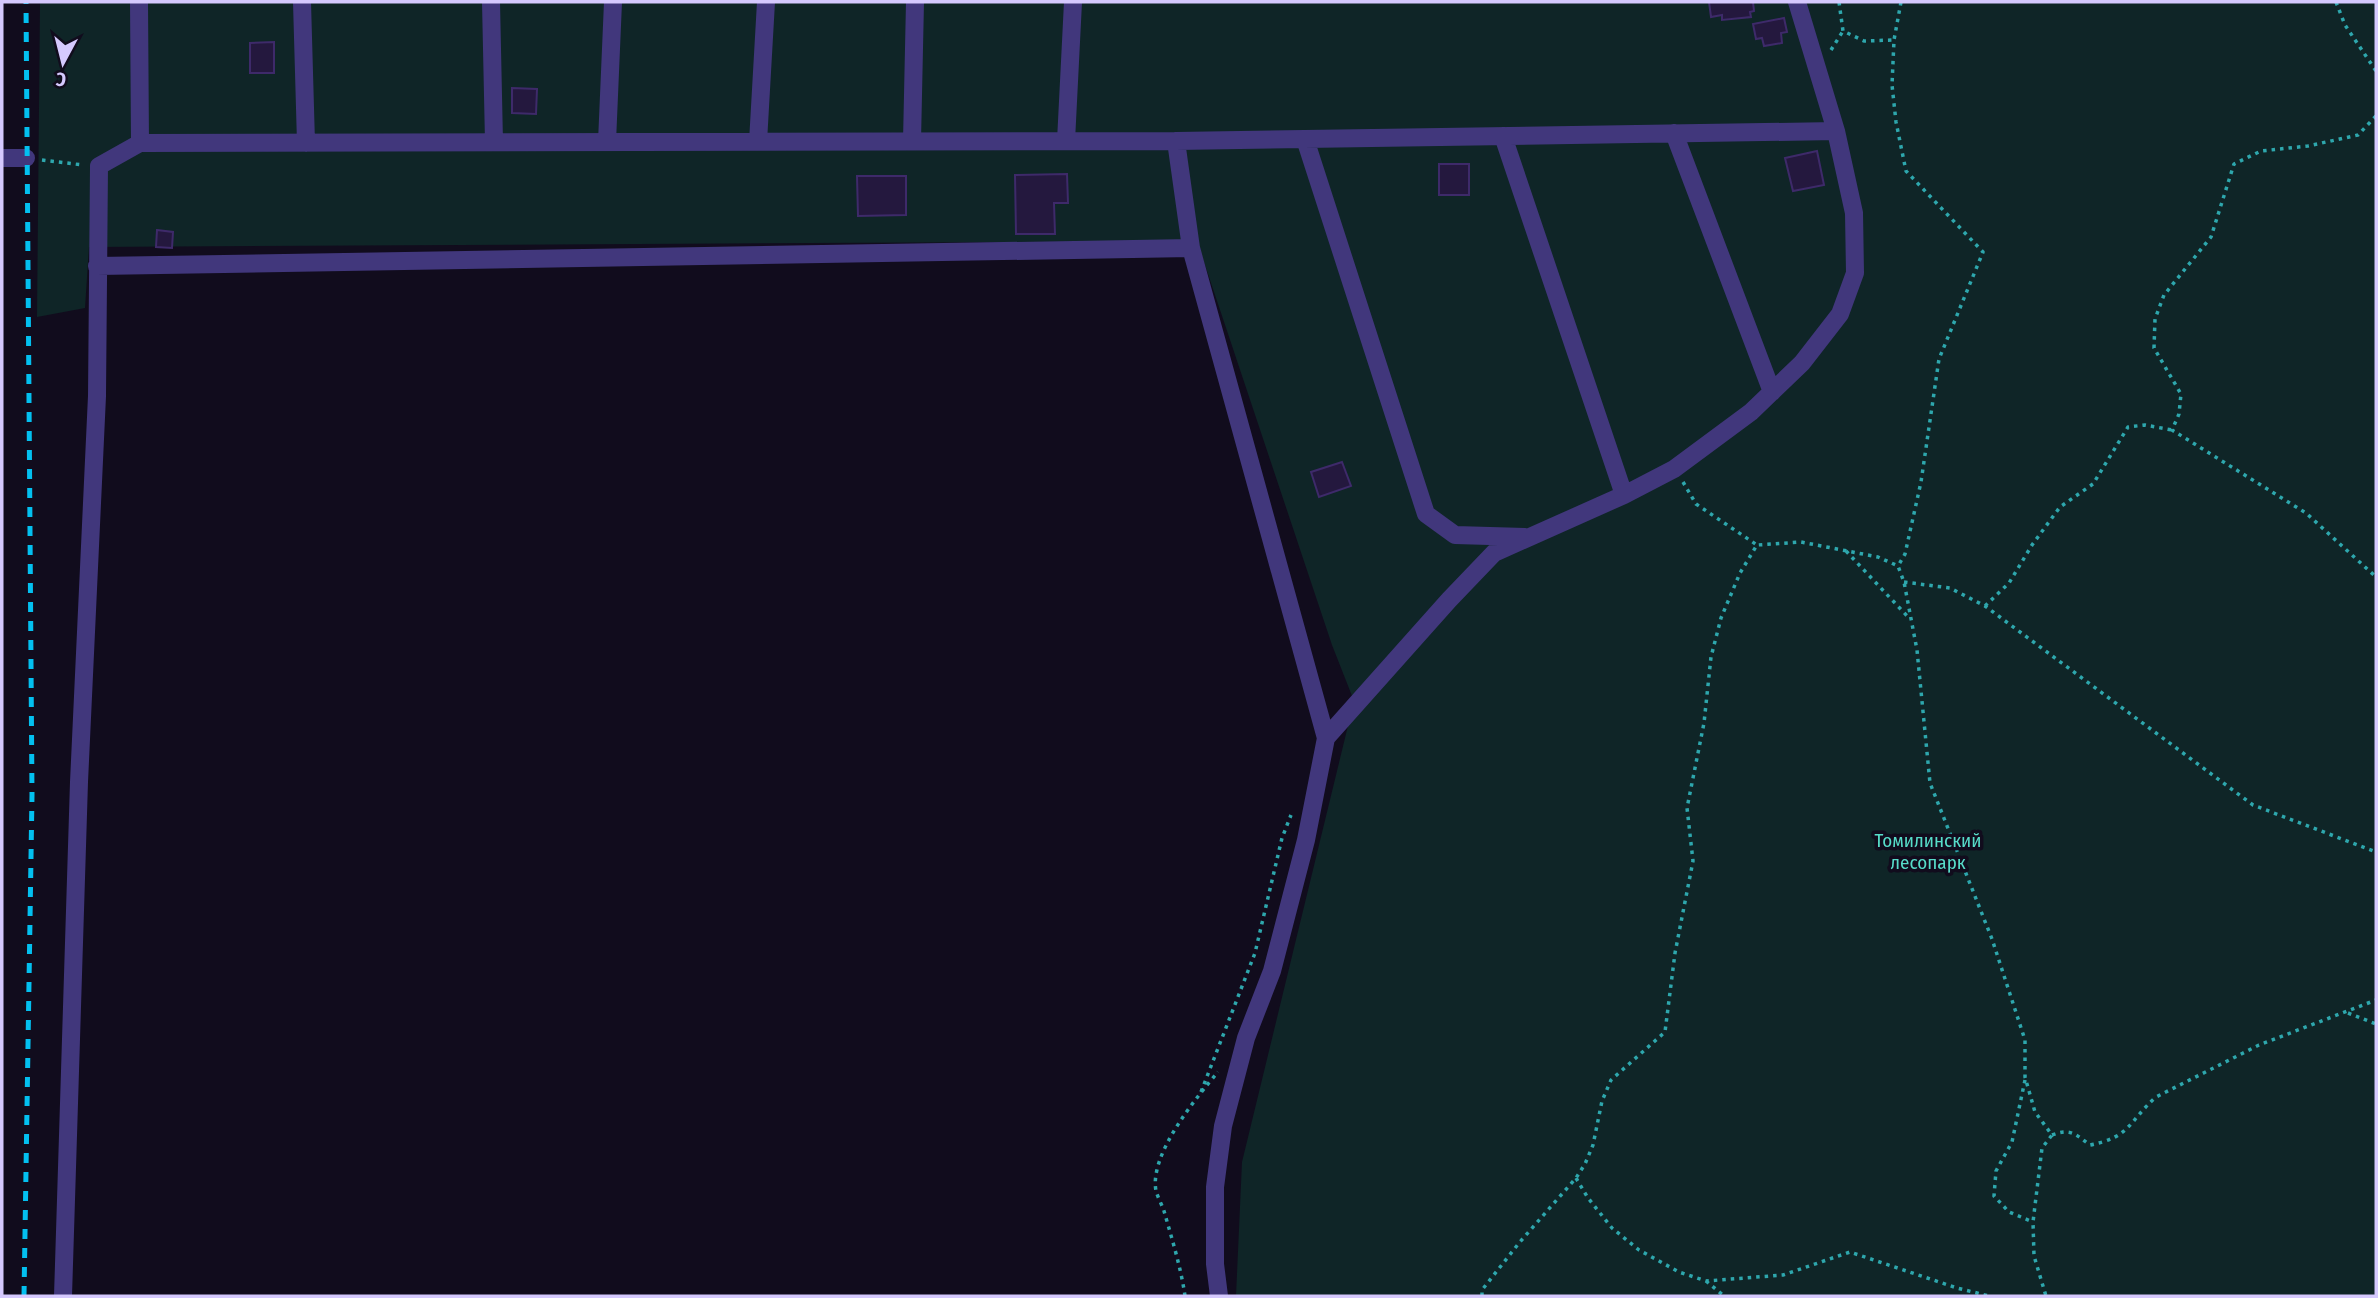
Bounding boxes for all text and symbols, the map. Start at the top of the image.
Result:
north arrow [28,28,98,98]
text: С [55,67,67,91]
park label: Томилинский лесопарк [1874,829,1982,874]

